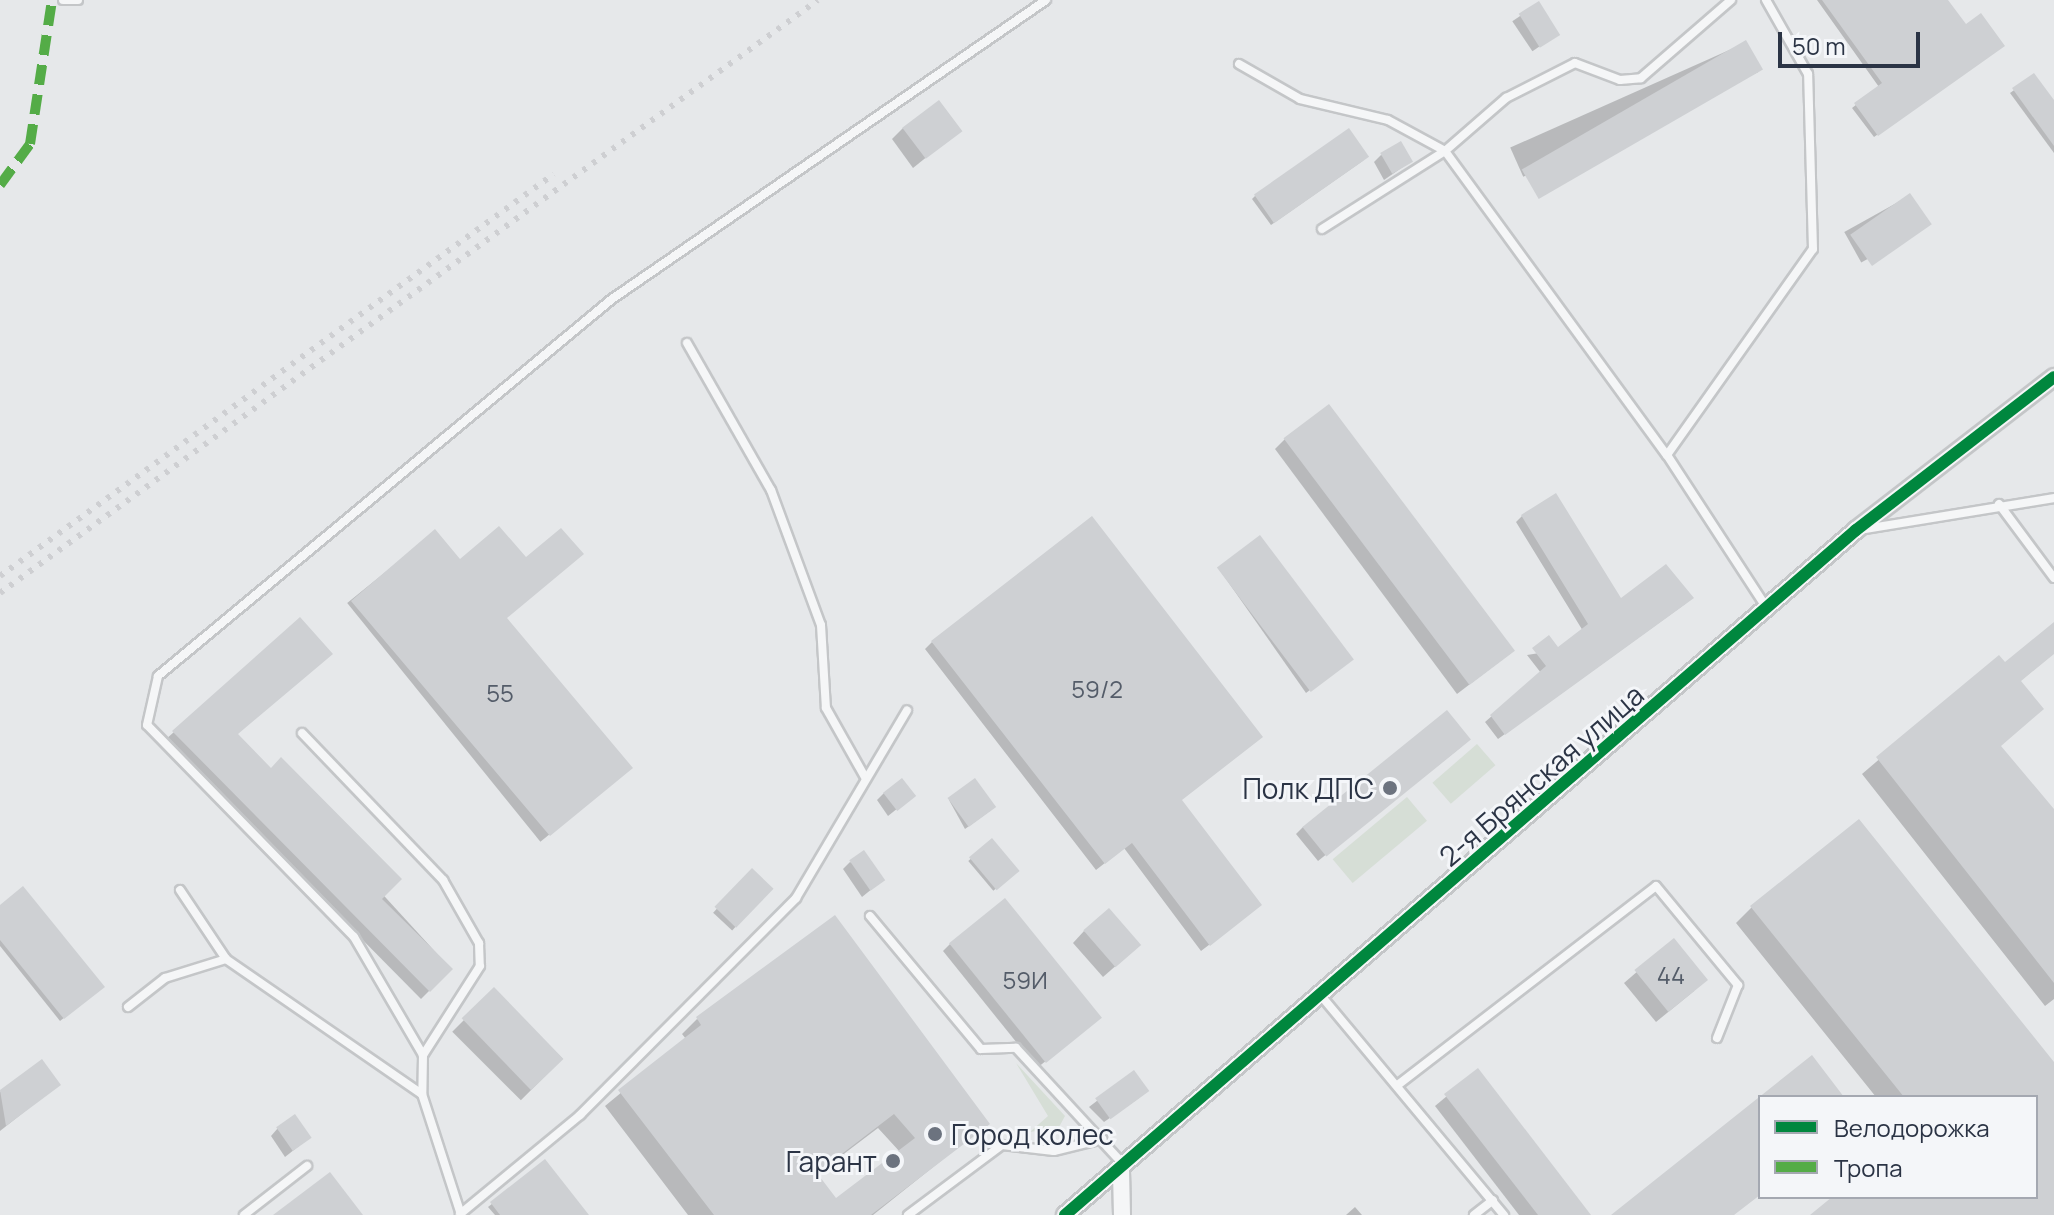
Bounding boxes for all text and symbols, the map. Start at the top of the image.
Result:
scale bar [1782,16,1924,66]
text: 50 m [1792,29,1846,62]
house number: 59/2 [1071,675,1123,703]
street label: 2-я Брянская улица [1432,677,1650,873]
house number: 55 [486,679,514,707]
place label: Полк ДПС [1242,771,1374,805]
marker: Полк ДПС [1381,779,1399,797]
house number: 44 [1657,961,1685,989]
house number: 59И [1002,966,1048,994]
legend [1758,1095,2038,1199]
text: Велодорожка [1834,1111,1989,1144]
place label: Город колес [951,1117,1114,1151]
marker: Город колес [926,1125,944,1143]
place label: Гарант [786,1144,877,1178]
text: Тропа [1834,1151,1903,1184]
marker: Гарант [884,1152,902,1170]

